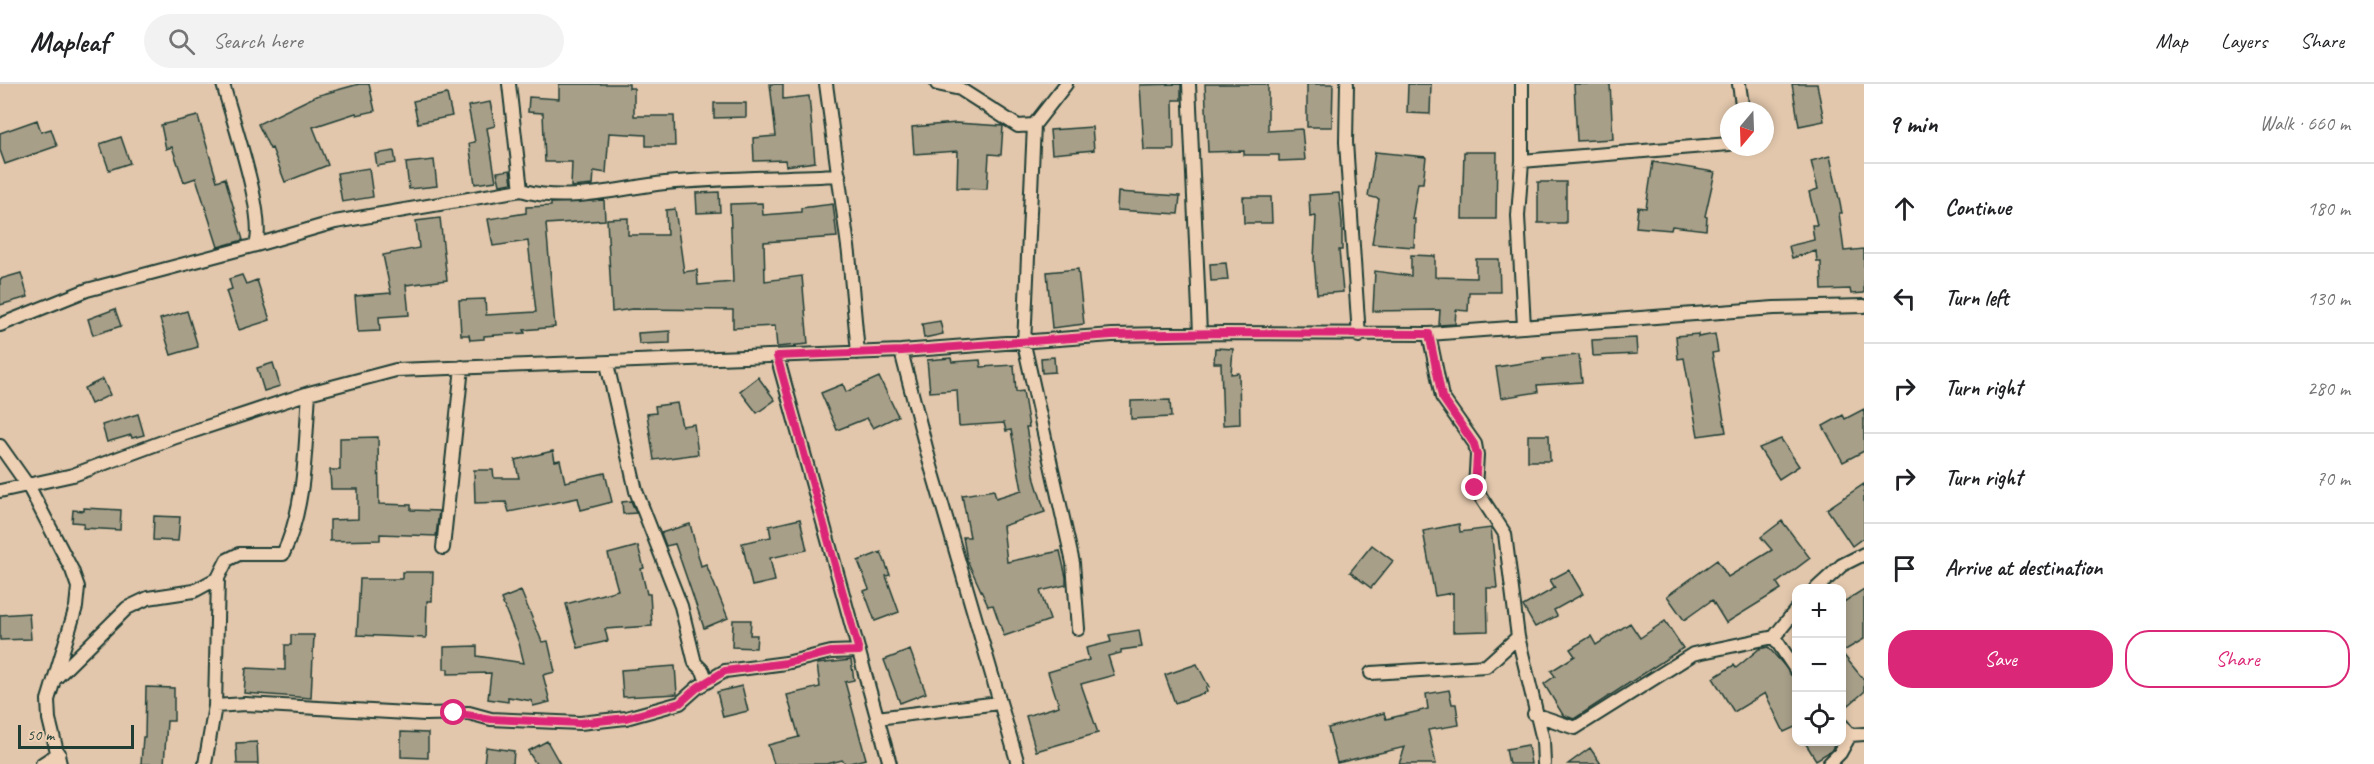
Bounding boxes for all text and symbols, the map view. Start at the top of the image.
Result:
search box [144,14,564,68]
text: Mapleaf [30,24,108,59]
icon: search [165,25,198,58]
text: Search here [213,27,303,55]
text: Map [2155,28,2188,54]
text: Layers [2221,28,2267,54]
text: Share [2300,28,2344,54]
north arrow [1720,102,1774,156]
text: 9 min [1888,107,1938,140]
text: Walk · 660 m [2260,111,2350,136]
icon: ahead [1888,192,1921,225]
text: Continue [1945,194,2011,222]
text: 180 m [2307,196,2350,221]
icon: left [1888,282,1921,315]
text: Turn left [1945,284,2009,312]
text: 130 m [2307,286,2350,311]
icon: right [1888,372,1921,405]
text: Turn right [1945,374,2022,402]
text: 280 m [2307,376,2350,401]
icon: right [1888,462,1921,495]
text: Turn right [1945,464,2022,492]
text: 70 m [2316,466,2350,491]
route end [1461,474,1487,500]
icon: arrive [1888,552,1921,585]
text: Arrive at destination [1945,554,2102,582]
map controls [1792,584,1846,746]
button: + [1792,584,1846,638]
button: Save [1888,630,2113,688]
button: Share [2125,630,2350,688]
button: − [1792,638,1846,692]
button: locate [1792,692,1846,746]
route start [440,699,466,725]
scale bar [18,722,134,750]
text: 50 m [27,725,54,745]

